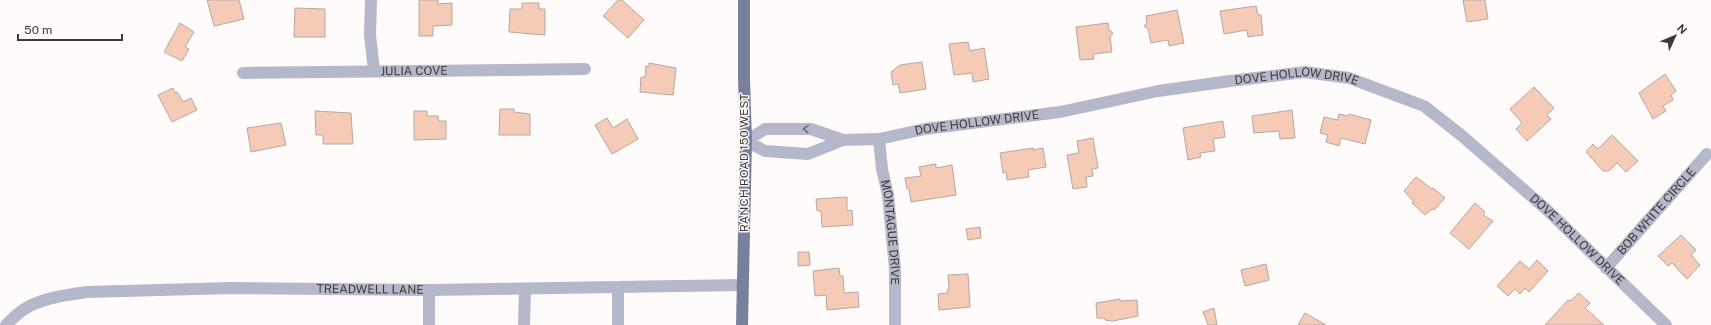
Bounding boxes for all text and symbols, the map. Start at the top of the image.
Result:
scale bar [18,16,122,42]
north arrow [1655,16,1695,56]
text: N [1675,22,1689,36]
text: 50 m [24,23,52,37]
street label: JULIA COVE [380,64,448,78]
street label: DOVE HOLLOW DRIVE [1234,65,1361,88]
street label: RANCH ROAD 150 WEST [737,94,751,232]
street label: DOVE HOLLOW DRIVE [913,108,1040,138]
one-way arrow [803,125,809,134]
street label: BOB WHITE CIRCLE [1614,165,1699,257]
street label: MONTAGUE DRIVE [878,178,902,285]
street label: DOVE HOLLOW DRIVE [1527,191,1627,288]
street label: TREADWELL LANE [317,282,424,297]

